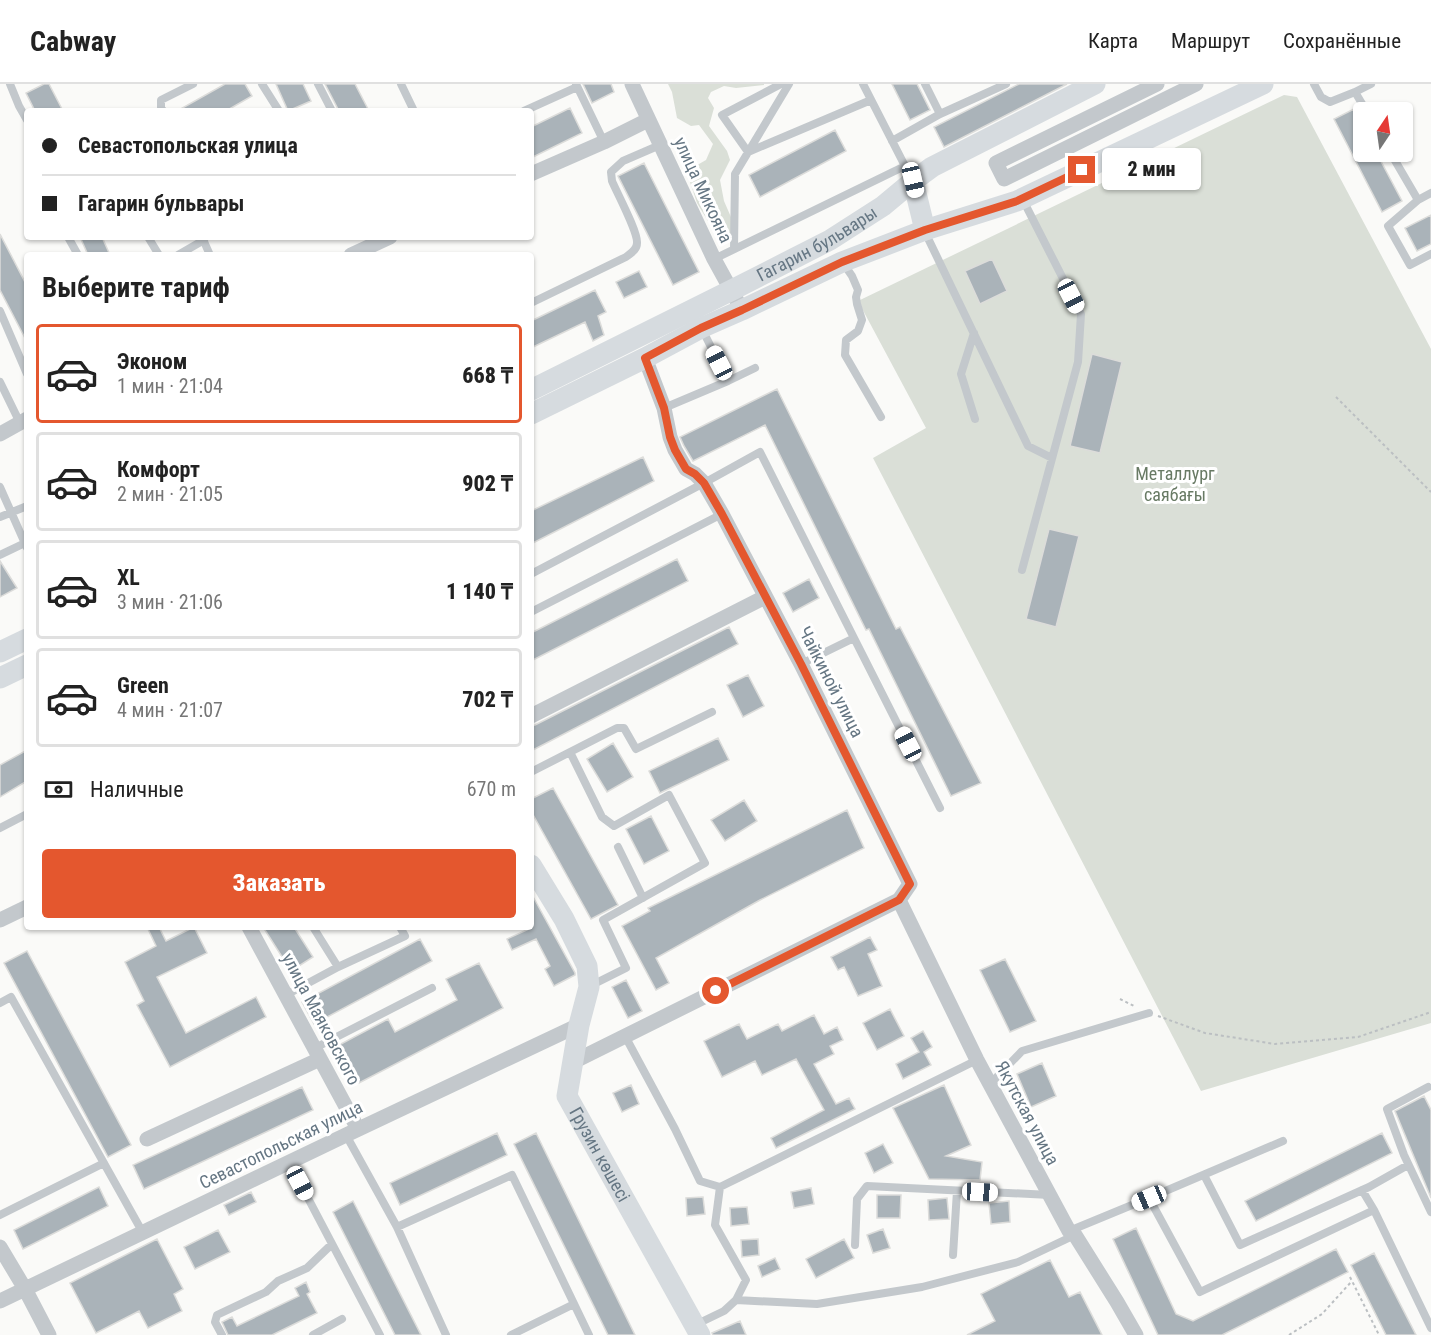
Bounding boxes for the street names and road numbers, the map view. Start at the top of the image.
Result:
street label: улица Микояна [670,134,737,246]
street label: Гагарин бульвары [753,202,881,286]
street label: Чайкиной улица [795,623,868,741]
street label: улица Маяковского [278,949,365,1088]
street label: Якутская улица [991,1057,1064,1169]
street label: Севастопольская улица [196,1096,366,1193]
street label: Грузин көшесі [565,1103,635,1205]

